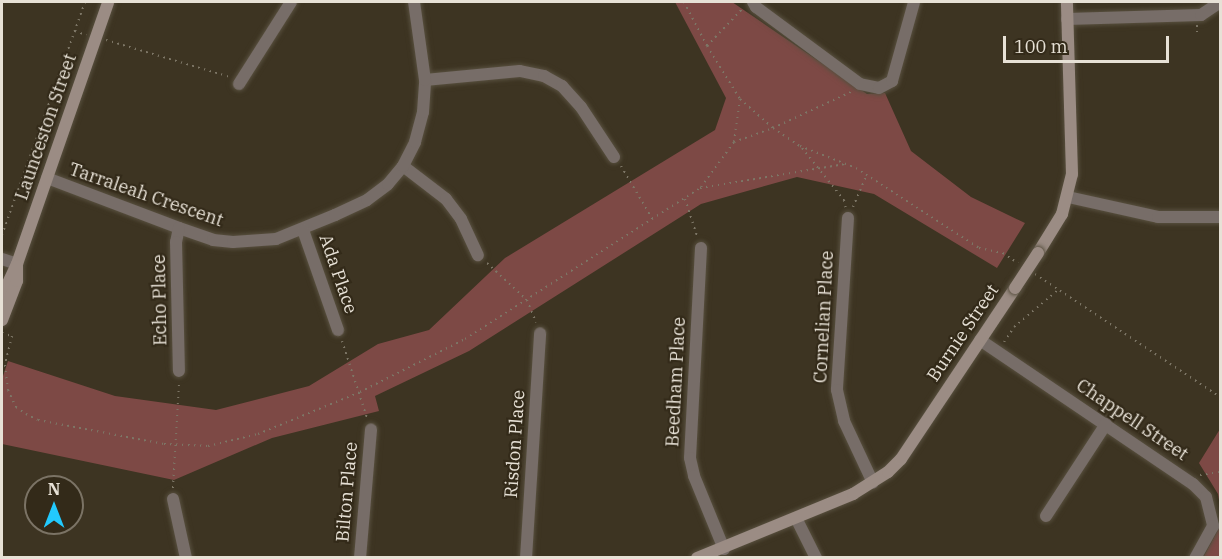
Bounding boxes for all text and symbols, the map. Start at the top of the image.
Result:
scale bar [1006,24,1172,62]
text: 100 m [1014,35,1068,58]
street label: Launceston Street [11,51,81,203]
street label: Tarraleah Crescent [66,158,226,232]
street label: Ada Place [314,232,362,316]
street label: Cornelian Place [810,250,838,384]
street label: Echo Place [148,254,172,346]
street label: Burnie Street [923,280,1003,386]
street label: Beedham Place [662,316,690,448]
street label: Chappell Street [1072,375,1192,465]
street label: Risdon Place [500,389,530,499]
street label: Bilton Place [332,441,362,543]
north arrow [24,475,84,535]
text: N [48,479,60,499]

